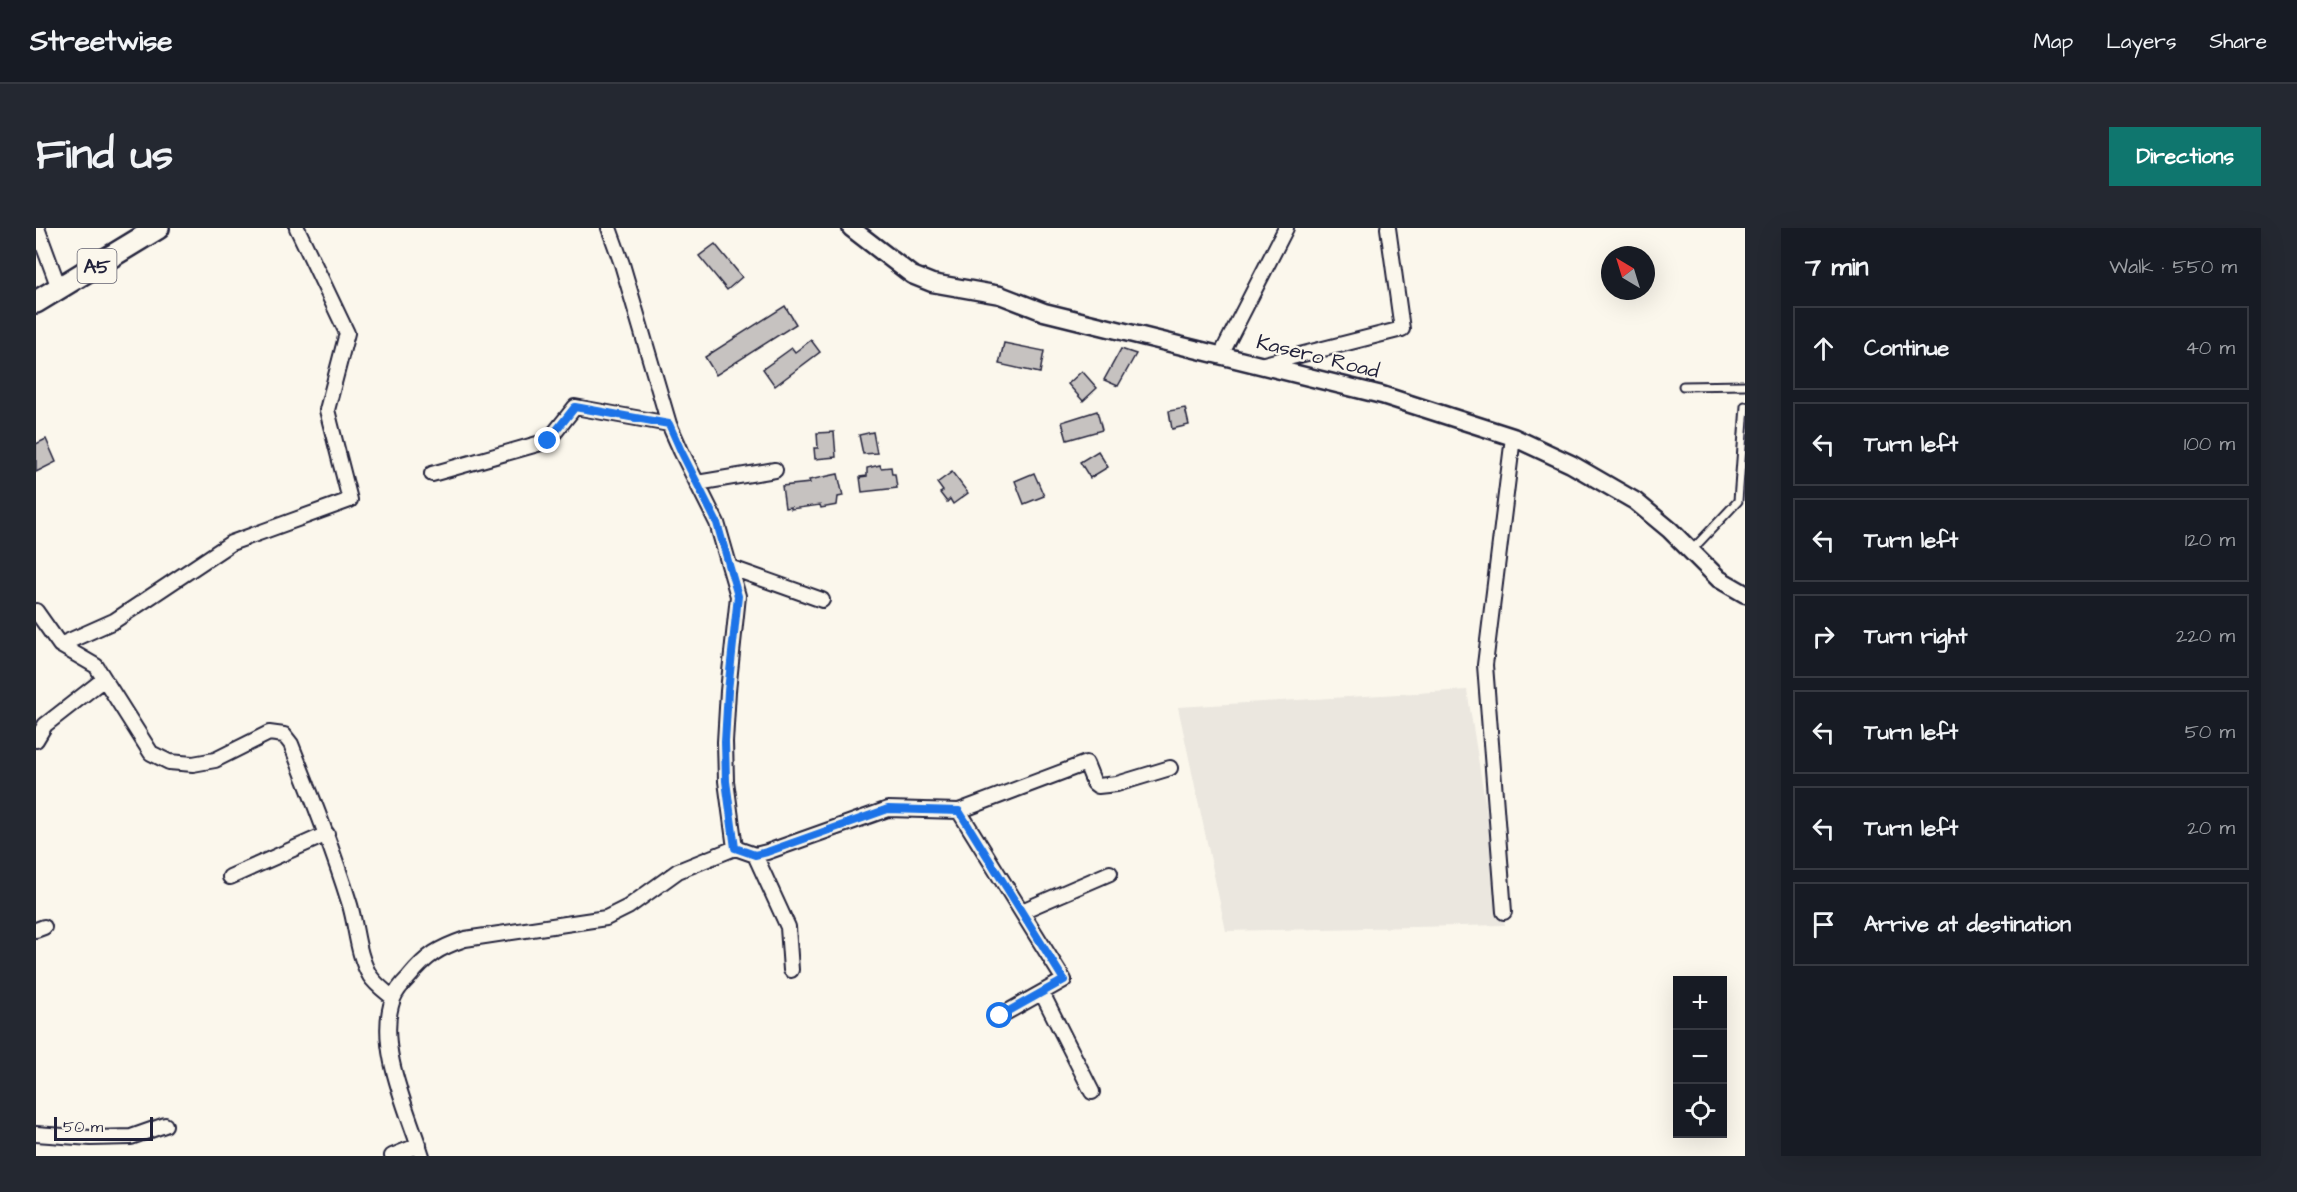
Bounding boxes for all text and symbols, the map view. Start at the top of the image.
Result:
text: Streetwise [30,22,172,61]
text: Map [2033,27,2073,56]
text: Layers [2106,27,2176,56]
text: Share [2209,27,2267,56]
text: Find us [36,127,173,185]
button: Directions [2109,127,2261,186]
north arrow [1601,246,1655,300]
road number: A5 [78,249,116,283]
text: 7 min [1805,249,1869,285]
text: Walk · 550 m [2109,253,2237,281]
street label: Kasero Road [1254,327,1382,386]
icon: ahead [1807,332,1840,365]
text: Continue [1864,333,1949,364]
text: 40 m [2185,334,2235,362]
route end [534,427,560,453]
icon: left [1807,428,1840,461]
text: Turn left [1864,429,1958,460]
text: 100 m [2184,430,2235,458]
icon: left [1807,524,1840,557]
text: Turn left [1864,525,1958,556]
text: 120 m [2185,526,2235,554]
icon: right [1807,620,1840,653]
text: Turn right [1864,621,1967,652]
text: 220 m [2176,622,2235,650]
icon: left [1807,716,1840,749]
text: Turn left [1864,717,1958,748]
text: 50 m [2185,718,2235,746]
icon: left [1807,812,1840,845]
text: Turn left [1864,813,1958,844]
text: 20 m [2187,814,2235,842]
icon: arrive [1807,908,1840,941]
text: Arrive at destination [1864,909,2071,940]
map controls [1673,976,1727,1138]
button: + [1673,976,1727,1030]
route start [986,1002,1012,1028]
button: − [1673,1030,1727,1084]
button: locate [1673,1084,1727,1138]
scale bar [54,1114,153,1142]
text: 50 m [63,1116,103,1138]

